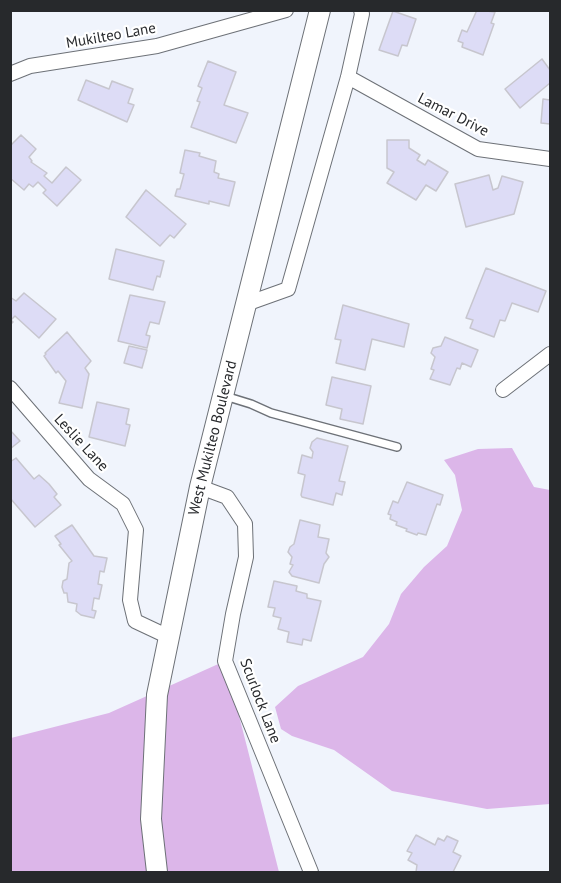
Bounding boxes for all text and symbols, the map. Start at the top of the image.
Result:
street label: Mukilteo Lane [65,19,157,53]
street label: Lamar Drive [415,89,491,141]
street label: West Mukilteo Boulevard [185,359,241,517]
street label: Leslie Lane [50,411,112,475]
street label: Scurlock Lane [236,656,284,746]

